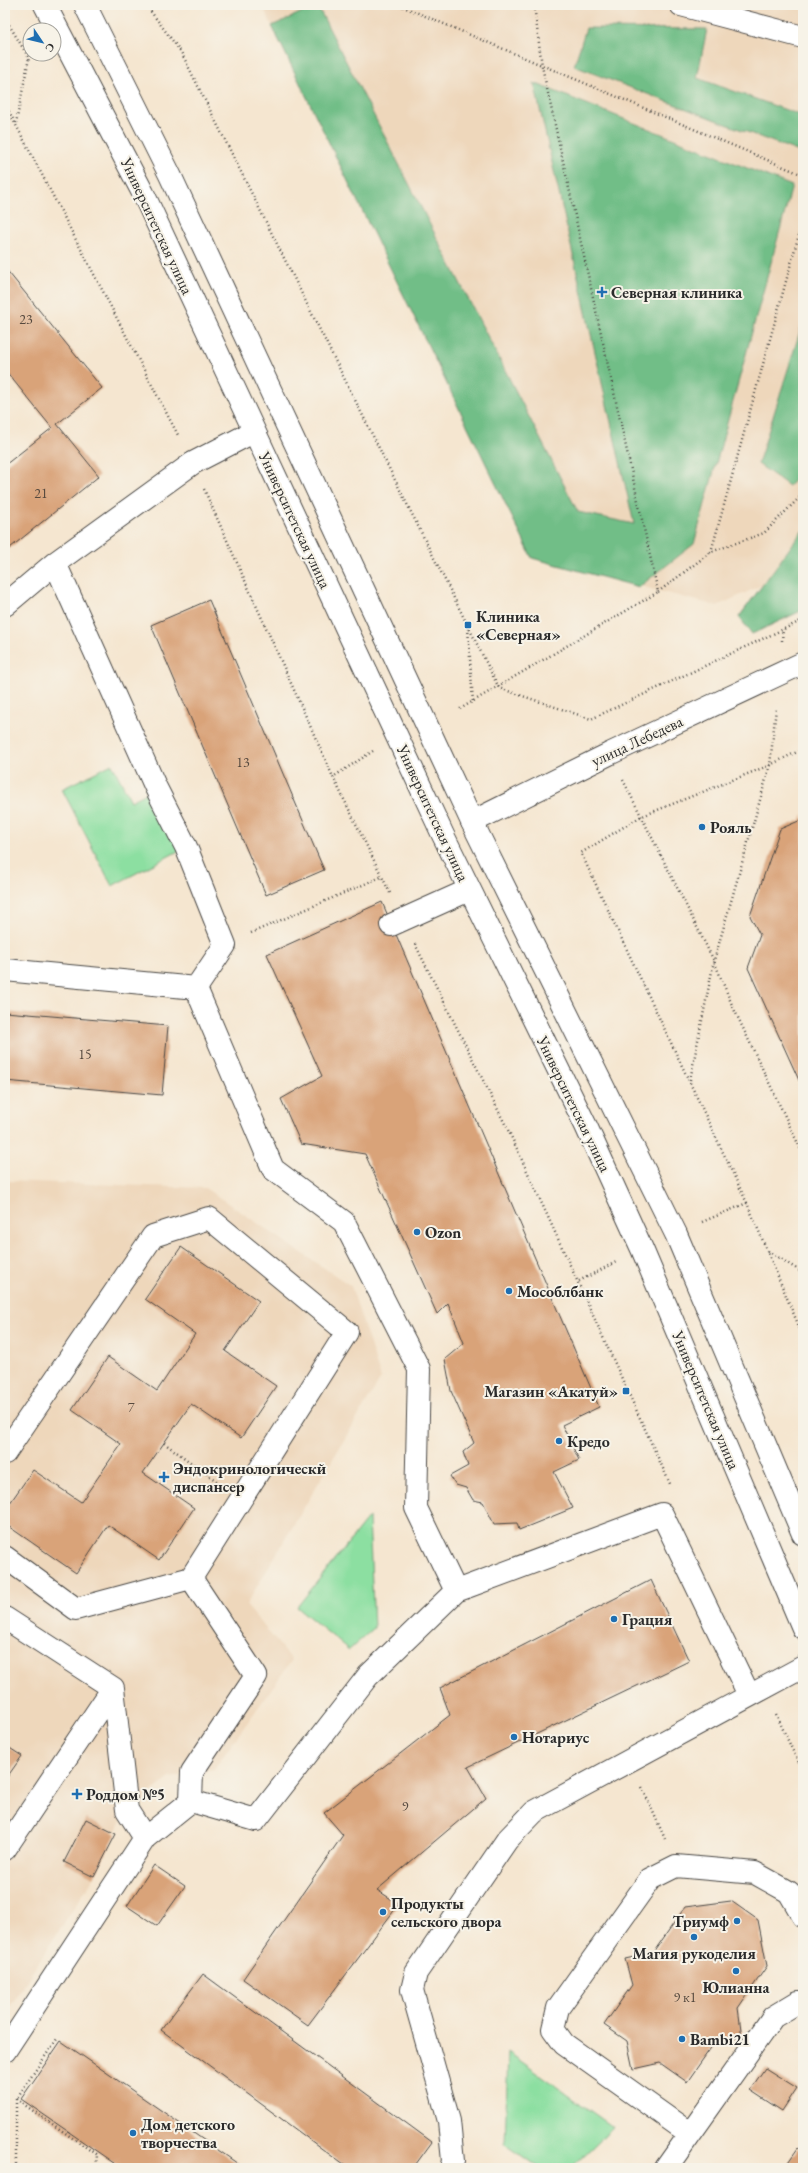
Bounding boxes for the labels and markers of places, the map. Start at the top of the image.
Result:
place label: Северная клиника [611,282,743,303]
marker: Северная клиника [596,286,608,298]
place label: Клиника «Северная» [476,606,561,645]
marker: Клиника «Северная» [463,620,473,630]
place label: Рояль [710,817,752,838]
marker: Рояль [697,822,707,832]
place label: Ozon [425,1222,461,1243]
marker: Ozon [412,1227,422,1237]
place label: Мособлбанк [517,1281,604,1302]
marker: Мособлбанк [504,1286,514,1296]
place label: Магазин «Акатуй» [484,1381,618,1402]
marker: Магазин «Акатуй» [621,1386,631,1396]
place label: Кредо [567,1431,610,1452]
marker: Кредо [554,1436,564,1446]
place label: Эндокринологическй диспансер [173,1458,327,1497]
marker: Эндокринологическй диспансер [158,1471,170,1483]
place label: Грация [622,1609,673,1630]
marker: Грация [609,1614,619,1624]
place label: Нотариус [522,1727,590,1748]
marker: Нотариус [509,1732,519,1742]
place label: Роддом №5 [86,1784,165,1805]
marker: Роддом №5 [71,1788,83,1800]
place label: Продукты сельского двора [391,1893,502,1932]
marker: Продукты сельского двора [378,1907,388,1917]
place label: Триумф [672,1911,729,1932]
marker: Триумф [732,1916,742,1926]
marker: Магия рукоделия [689,1932,699,1942]
place label: Магия рукоделия [632,1943,756,1964]
marker: Юлианна [731,1966,741,1976]
place label: Юлианна [703,1977,770,1998]
place label: Bambi21 [690,2029,750,2050]
marker: Bambi21 [677,2034,687,2044]
place label: Дом детского творчества [141,2114,235,2153]
marker: Дом детского творчества [128,2128,138,2138]

